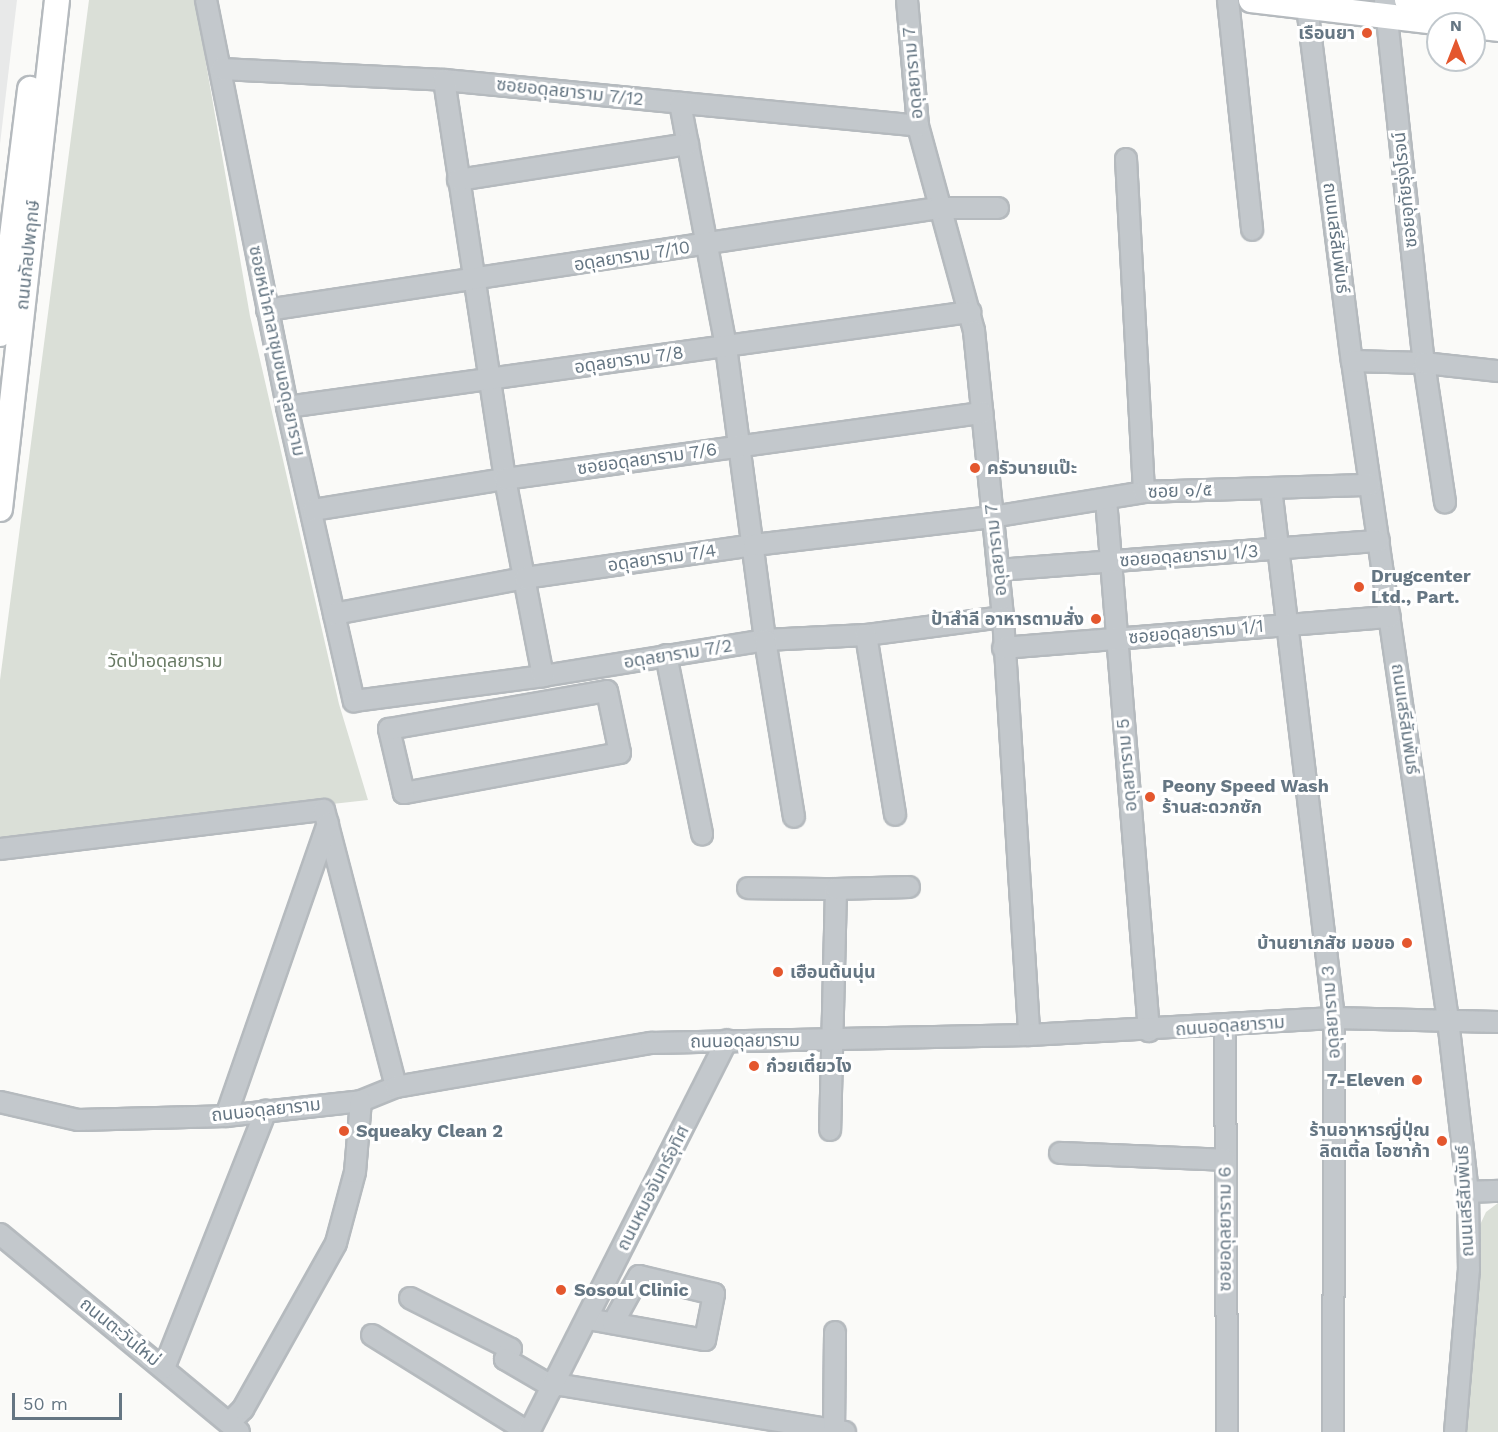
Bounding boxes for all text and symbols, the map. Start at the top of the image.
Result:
north arrow [1426,12,1486,72]
text: N [1450,16,1462,35]
place label: เรือนยา [1298,22,1355,44]
street label: อดุลยาราม 7 [898,26,928,120]
marker: เรือนยา [1360,26,1374,40]
street label: ซอยอดุลยาราม 7/12 [495,73,645,111]
street label: ซอยอุทัยรุ่งโรจน์ [1388,131,1422,249]
street label: ถนนเสรีสัมพันธ์ [1318,181,1354,295]
street label: ถนนกัลปพฤกษ์ [11,199,45,311]
street label: อดุลยาราม 7/10 [572,236,692,276]
street label: ซอยหน้าศาลาชุมชนอดุลยาราม [244,244,310,458]
street label: อดุลยาราม 7/8 [573,342,685,378]
street label: ซอยอดุลยาราม 7/6 [575,438,719,480]
place label: ครัวนายแป๊ะ [987,457,1077,479]
marker: ครัวนายแป๊ะ [968,461,982,475]
street label: ซอย ๑/๕ [1147,479,1213,503]
street label: อดุลยาราม 7 [980,503,1012,597]
street label: อดุลยาราม 7/4 [606,540,718,576]
street label: ซอยอดุลยาราม 1/3 [1119,540,1259,572]
place label: Drugcenter Ltd., Part. [1371,566,1471,608]
marker: Drugcenter Ltd., Part. [1352,580,1366,594]
place label: ป้าสำลี อาหารตามสั่ง [931,608,1084,630]
marker: ป้าสำลี อาหารตามสั่ง [1089,612,1103,626]
street label: ซอยอดุลยาราม 1/1 [1127,615,1265,649]
street label: อดุลยาราม 7/2 [622,635,734,673]
park label: วัดป่าอดุลยาราม [108,650,222,672]
street label: ถนนเสรีสัมพันธ์ [1387,662,1423,776]
street label: อดุลยาราม 5 [1112,718,1142,812]
place label: Peony Speed Wash ร้านสะดวกซัก [1162,776,1330,818]
marker: Peony Speed Wash ร้านสะดวกซัก [1143,790,1157,804]
place label: บ้านยาเภสัช มอขอ [1257,932,1395,954]
marker: บ้านยาเภสัช มอขอ [1400,936,1414,950]
place label: เฮือนต้นนุ่น [790,961,876,983]
marker: เฮือนต้นนุ่น [771,965,785,979]
street label: อดุลยาราม 3 [1317,965,1345,1059]
street label: ถนนอดุลยาราม [1175,1011,1285,1041]
street label: ถนนอดุลยาราม [690,1029,800,1053]
place label: ก๋วยเตี๋ยวไง [766,1055,852,1077]
marker: ก๋วยเตี๋ยวไง [747,1059,761,1073]
place label: 7-Eleven [1327,1069,1405,1091]
marker: 7-Eleven [1410,1073,1424,1087]
street label: ถนนอดุลยาราม [210,1094,322,1126]
place label: Squeaky Clean 2 [356,1120,503,1142]
place label: ร้านอาหารญี่ปุ่ณ ลิตเติ้ล โอซาก้า [1309,1120,1430,1162]
street label: ถนนหมอจันทร์อุทิศ [612,1122,694,1254]
marker: Squeaky Clean 2 [337,1124,351,1138]
marker: ร้านอาหารญี่ปุ่ณ ลิตเติ้ล โอซาก้า [1435,1134,1449,1148]
street label: ถนนเสรีสัมพันธ์ [1451,1145,1479,1257]
street label: ซอยอดุลยาราม 6 [1214,1167,1236,1291]
place label: Sosoul Clinic [574,1279,689,1301]
marker: Sosoul Clinic [552,1281,570,1299]
street label: ถนนตะวันใหม่ [75,1293,165,1371]
scale bar [15,1381,124,1419]
text: 50 m [23,1393,68,1414]

